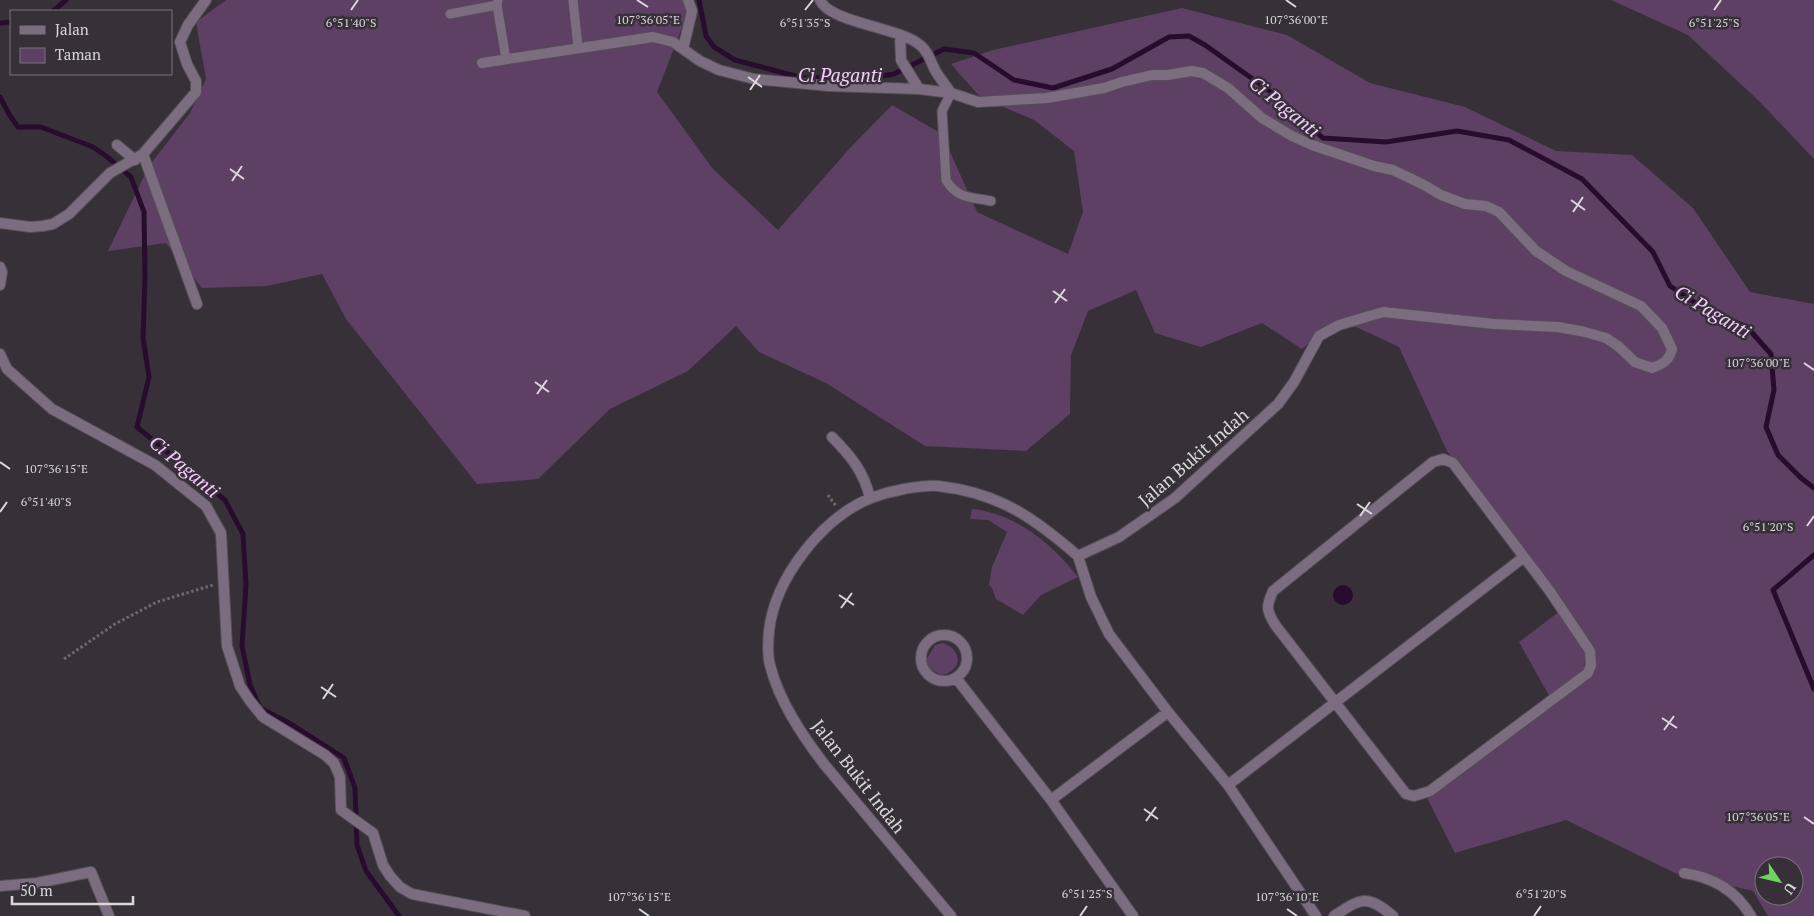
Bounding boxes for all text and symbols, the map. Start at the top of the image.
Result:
legend [10,10,172,75]
text: 107°36'05"E [616,12,680,27]
text: 107°36'00"E [1264,12,1328,27]
text: 6°51'40"S [326,15,376,30]
text: 6°51'35"S [780,15,830,30]
text: 6°51'25"S [1689,15,1739,30]
text: Jalan [55,19,89,39]
text: Taman [55,44,101,64]
water label: Ci Paganti [798,62,883,87]
water label: Ci Paganti [1244,70,1326,143]
water label: Ci Paganti [1670,278,1756,344]
text: 107°36'00"E [1726,355,1790,370]
street label: Jalan Bukit Indah [1133,402,1254,512]
water label: Ci Paganti [145,429,226,503]
text: 107°36'15"E [24,461,88,476]
text: 6°51'40"S [21,494,71,509]
text: 6°51'20"S [1743,519,1793,534]
street label: Jalan Bukit Indah [807,714,911,838]
text: 107°36'05"E [1726,809,1790,824]
north arrow [1754,856,1804,906]
scale bar [12,874,134,906]
text: U [1779,879,1801,898]
text: 50 m [20,880,53,900]
text: 6°51'25"S [1062,886,1112,901]
text: 6°51'20"S [1516,886,1566,901]
text: 107°36'15"E [607,889,671,904]
text: 107°36'10"E [1255,889,1319,904]

